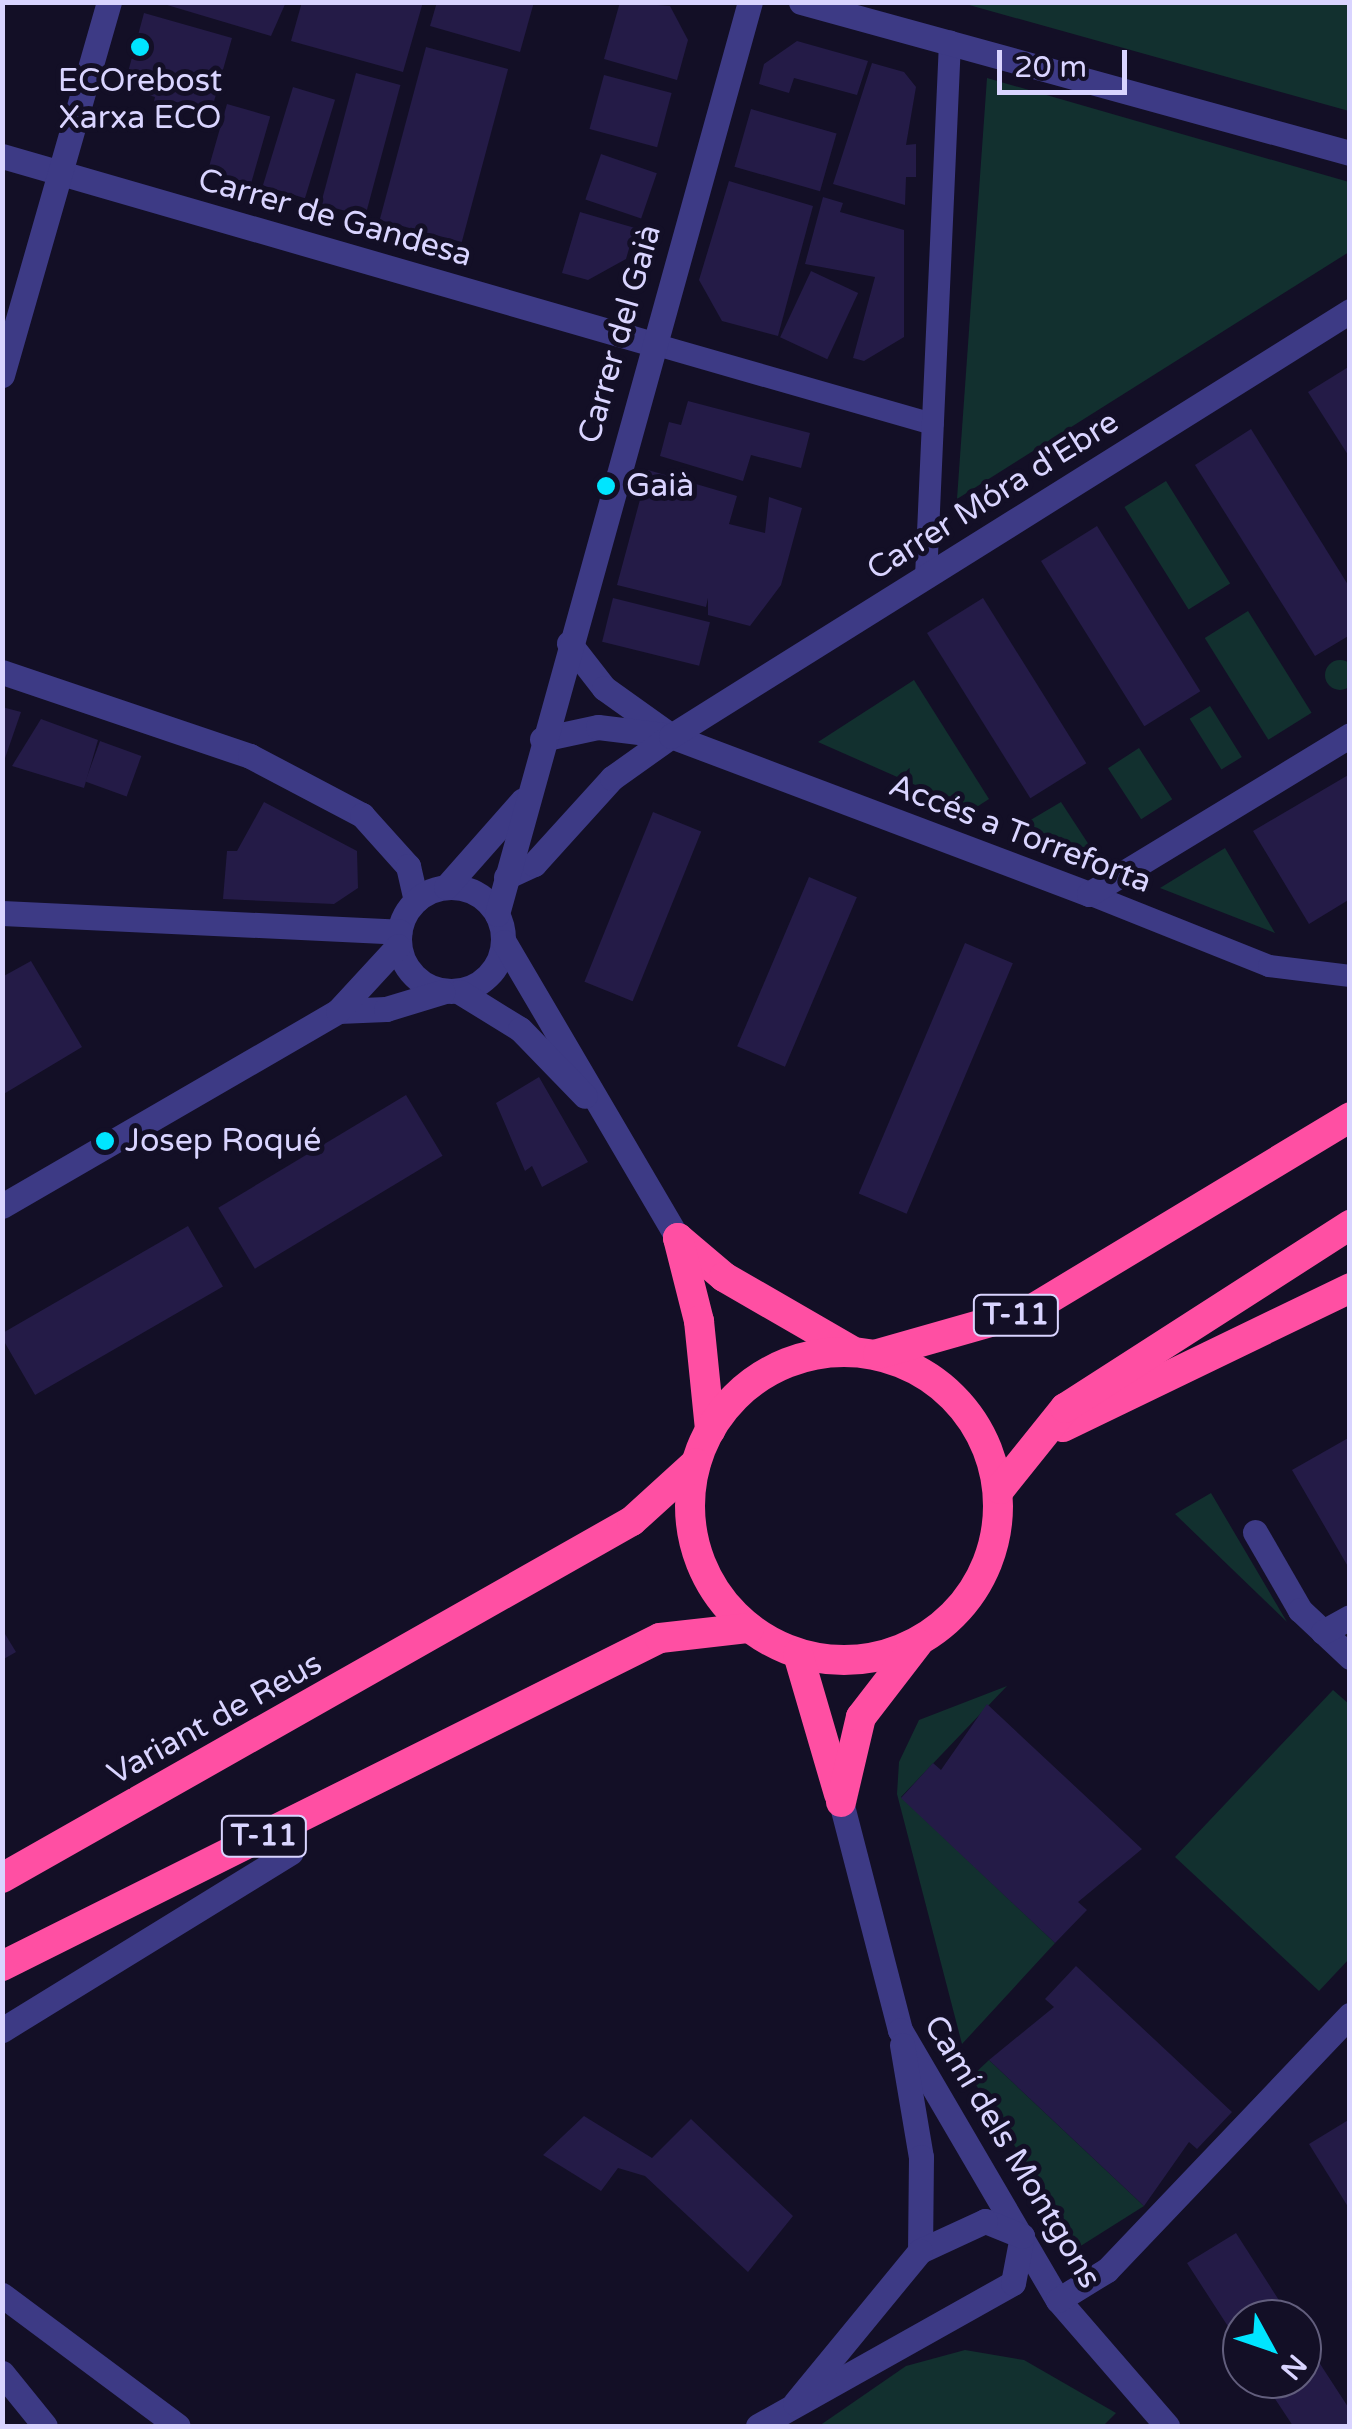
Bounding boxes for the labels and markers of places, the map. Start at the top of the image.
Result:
marker: ECOrebost Xarxa ECO [129,36,151,58]
place label: ECOrebost Xarxa ECO [58,63,222,138]
place label: Gaià [626,467,694,505]
marker: Gaià [595,475,617,497]
place label: Josep Roqué [125,1122,321,1160]
marker: Josep Roqué [94,1130,116,1152]

